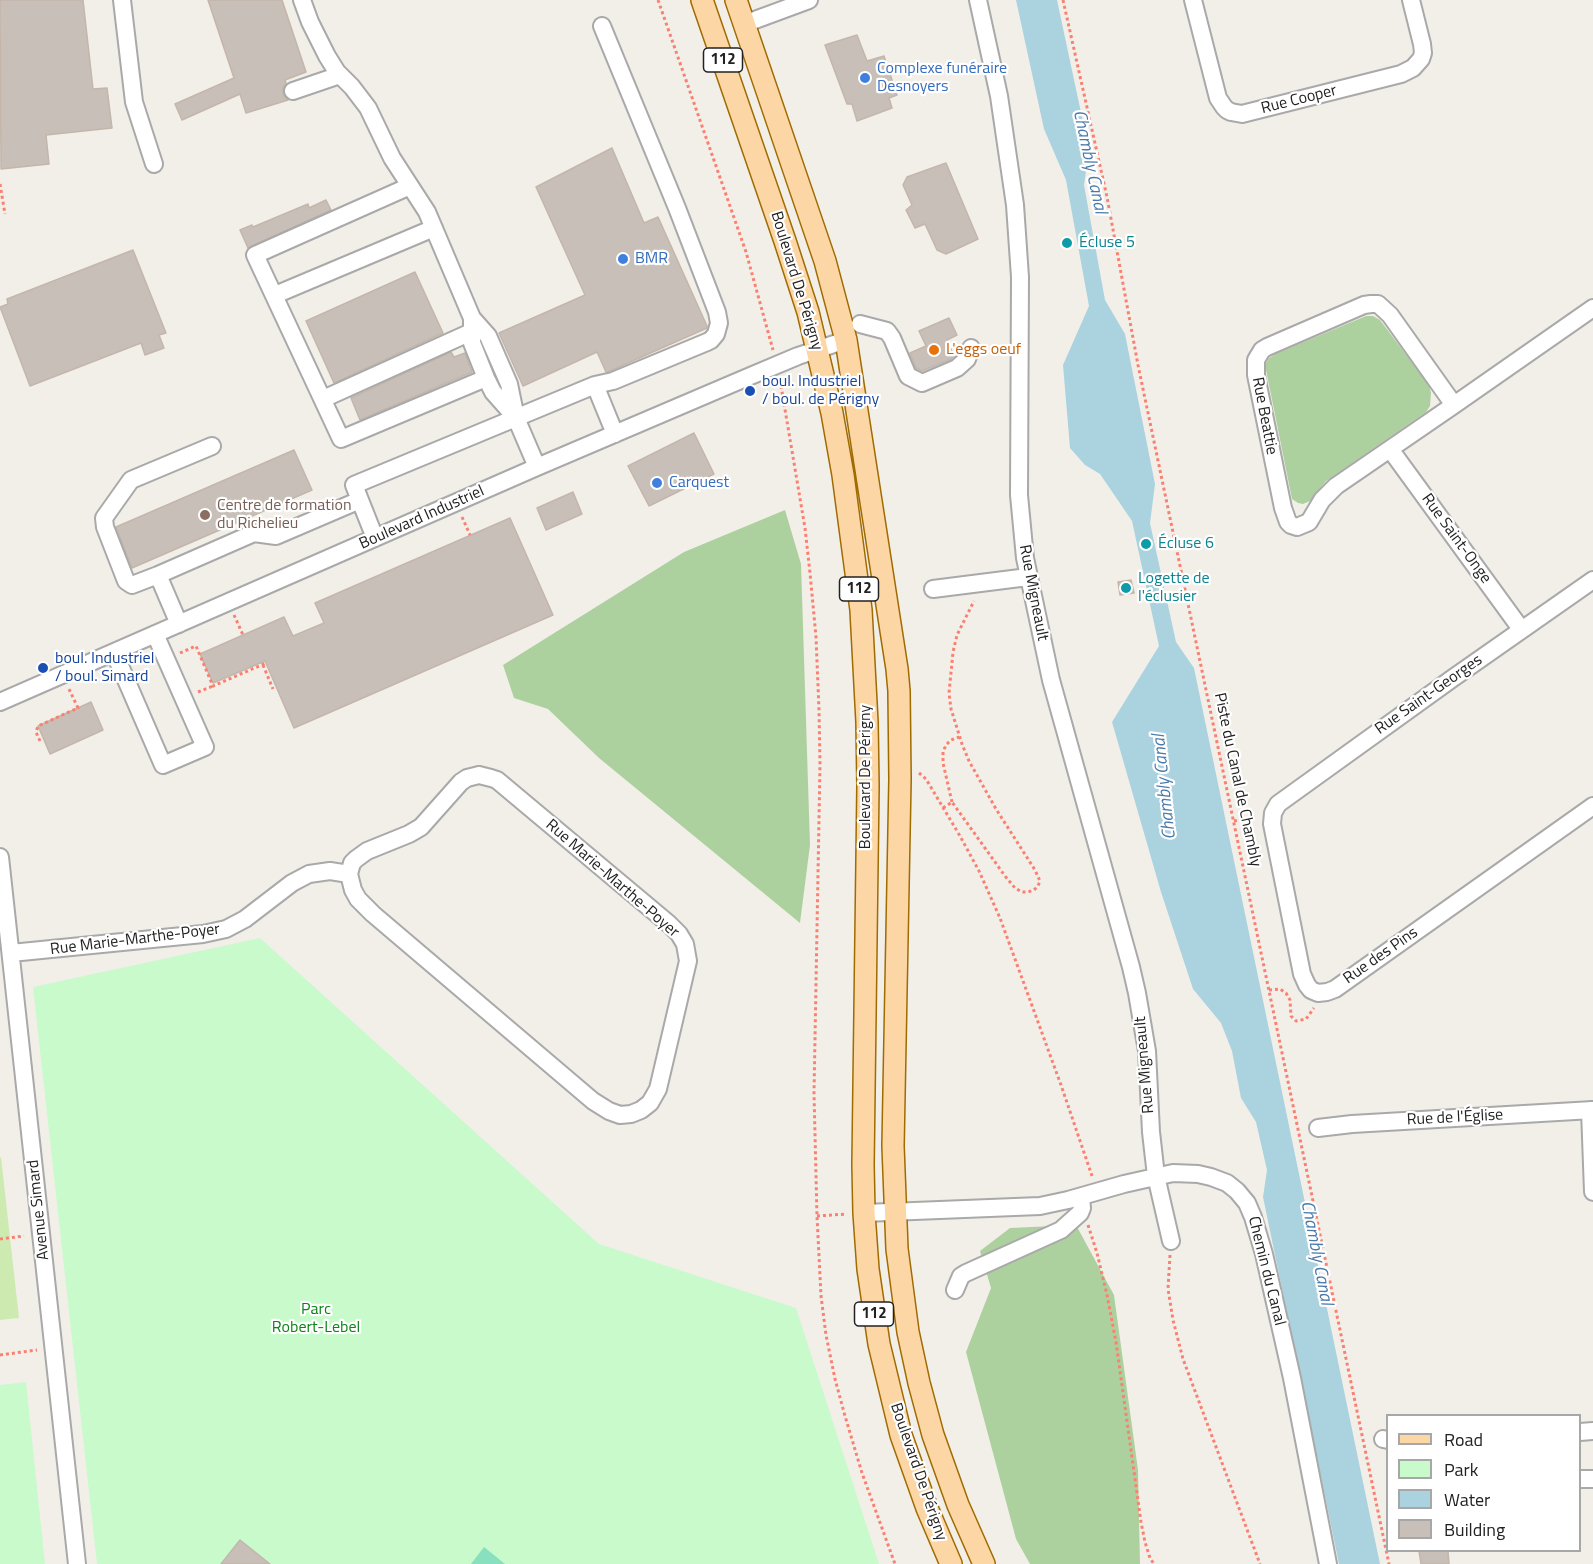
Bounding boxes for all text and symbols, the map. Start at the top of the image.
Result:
road number: 112 [704,48,742,72]
place label: Complexe funéraire Desnoyers [877,59,1007,97]
marker: Complexe funéraire Desnoyers [858,71,872,85]
street label: Rue Cooper [1259,81,1339,119]
water label: Chambly Canal [1067,108,1111,216]
street label: Boulevard De Périgny [766,209,826,353]
place label: Écluse 5 [1079,233,1135,253]
marker: Écluse 5 [1060,236,1074,250]
place label: BMR [635,249,668,269]
marker: BMR [616,252,630,266]
place label: L'eggs oeuf [946,340,1021,360]
marker: L'eggs oeuf [927,343,941,357]
place label: boul. Industriel / boul. de Périgny [762,372,879,410]
street label: Rue Beattie [1247,376,1281,456]
marker: boul. Industriel / boul. de Périgny [743,384,757,398]
place label: Carquest [669,473,729,493]
marker: Carquest [650,476,664,490]
street label: Boulevard Industriel [357,482,487,554]
street label: Rue Saint-Onge [1417,490,1495,588]
place label: Centre de formation du Richelieu [217,496,352,534]
marker: Centre de formation du Richelieu [198,508,212,522]
place label: Écluse 6 [1158,534,1214,554]
marker: Écluse 6 [1139,537,1153,551]
street label: Rue Migneault [1014,543,1052,643]
place label: Logette de l'éclusier [1138,569,1210,607]
road number: 112 [840,577,878,601]
marker: Logette de l'éclusier [1119,581,1133,595]
place label: boul. Industriel / boul. Simard [55,649,154,687]
street label: Rue Saint-Georges [1372,651,1486,739]
marker: boul. Industriel / boul. Simard [36,661,50,675]
street label: Piste du Canal de Chambly [1209,691,1265,869]
street label: Boulevard De Périgny [856,705,876,849]
water label: Chambly Canal [1149,733,1181,841]
street label: Rue Marie-Marthe-Poyer [541,816,683,942]
street label: Rue Marie-Marthe-Poyer [49,920,221,960]
street label: Rue des Pins [1340,923,1422,989]
street label: Rue Migneault [1131,1016,1159,1114]
street label: Rue de l'Église [1406,1106,1504,1130]
street label: Avenue Simard [24,1159,54,1261]
water label: Chambly Canal [1295,1199,1337,1307]
street label: Chemin du Canal [1243,1214,1289,1328]
park label: Parc Robert-Lebel [272,1300,360,1338]
road number: 112 [854,1302,894,1326]
street label: Boulevard De Périgny [885,1401,951,1543]
legend [1386,1414,1581,1552]
text: Road [1444,1426,1483,1453]
text: Park [1444,1456,1478,1483]
text: Water [1444,1486,1490,1513]
text: Building [1444,1516,1505,1543]

